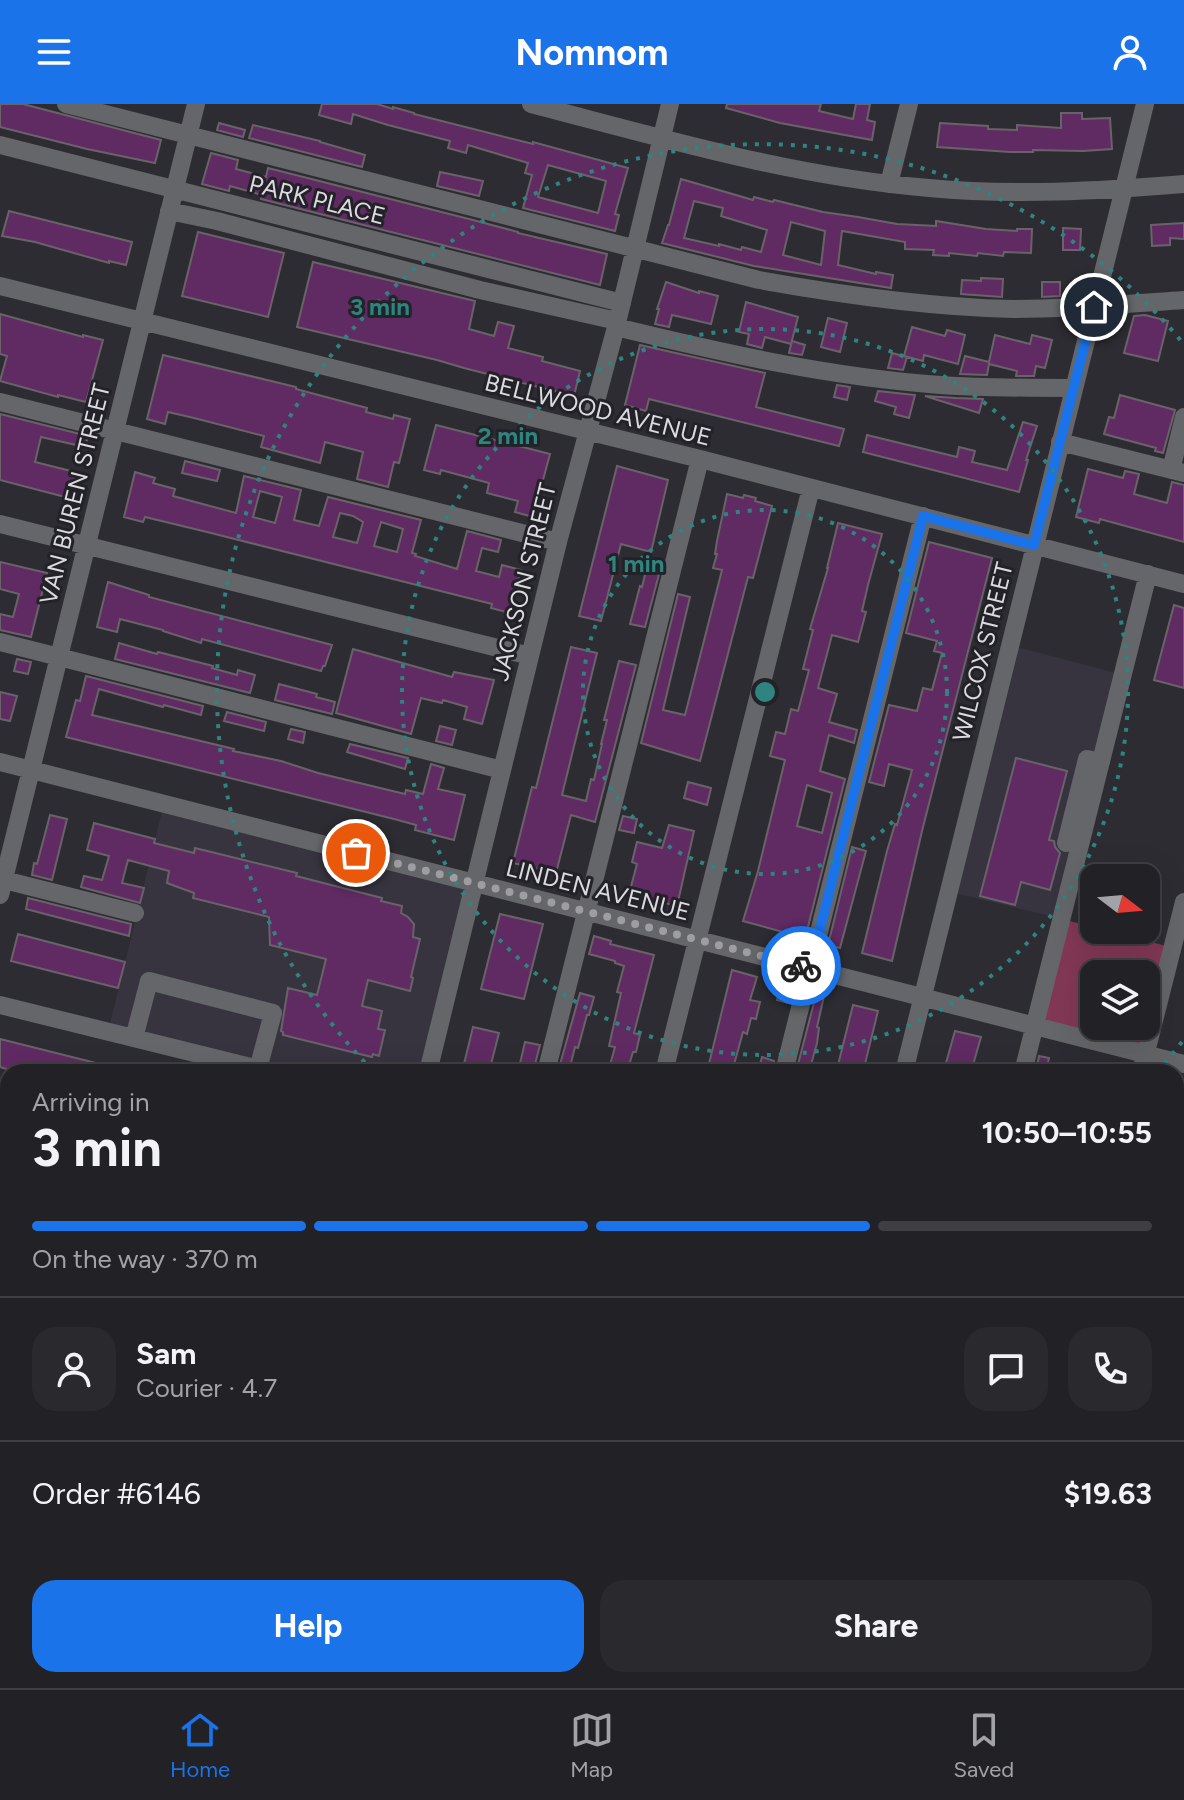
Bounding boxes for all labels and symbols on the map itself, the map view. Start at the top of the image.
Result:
street label: PARK PLACE [246,169,388,230]
pin [1060,273,1128,341]
text: 3 min [350,292,410,321]
street label: BELLWOOD AVENUE [482,367,714,452]
street label: VAN BUREN STREET [33,381,116,607]
text: 2 min [478,421,538,450]
street label: JACKSON STREET [485,480,562,684]
text: 1 min [608,549,664,578]
street label: WILCOX STREET [946,559,1019,744]
centre of rings [751,678,779,706]
pin [322,819,390,887]
street label: LINDEN AVENUE [503,853,693,926]
north arrow [1080,864,1160,944]
courier [761,926,841,1006]

